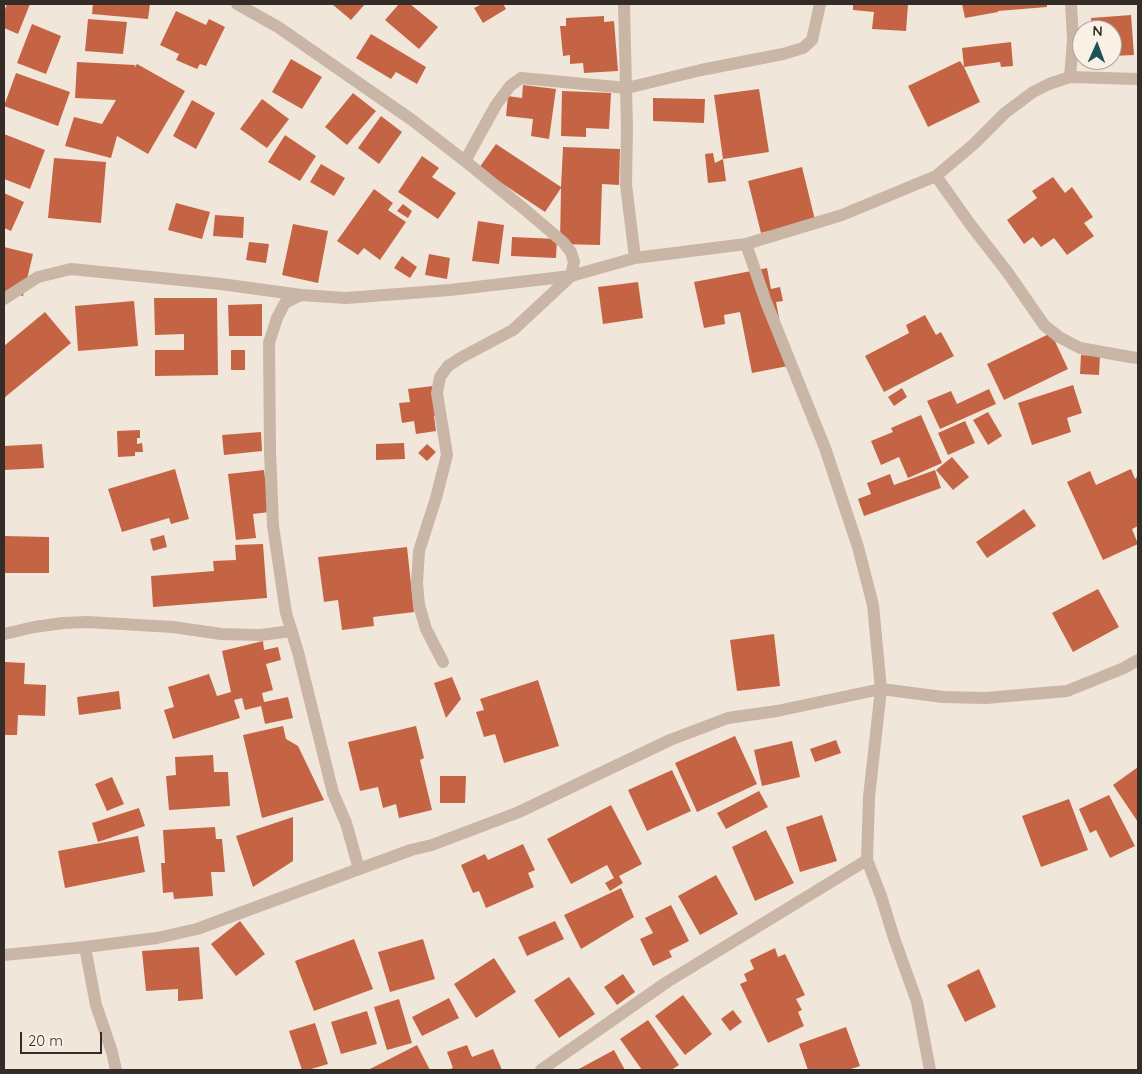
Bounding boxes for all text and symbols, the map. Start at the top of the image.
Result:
north arrow [1072,20,1122,70]
text: N [1092,22,1103,40]
scale bar [22,1022,105,1054]
text: 20 m [28,1031,63,1050]

